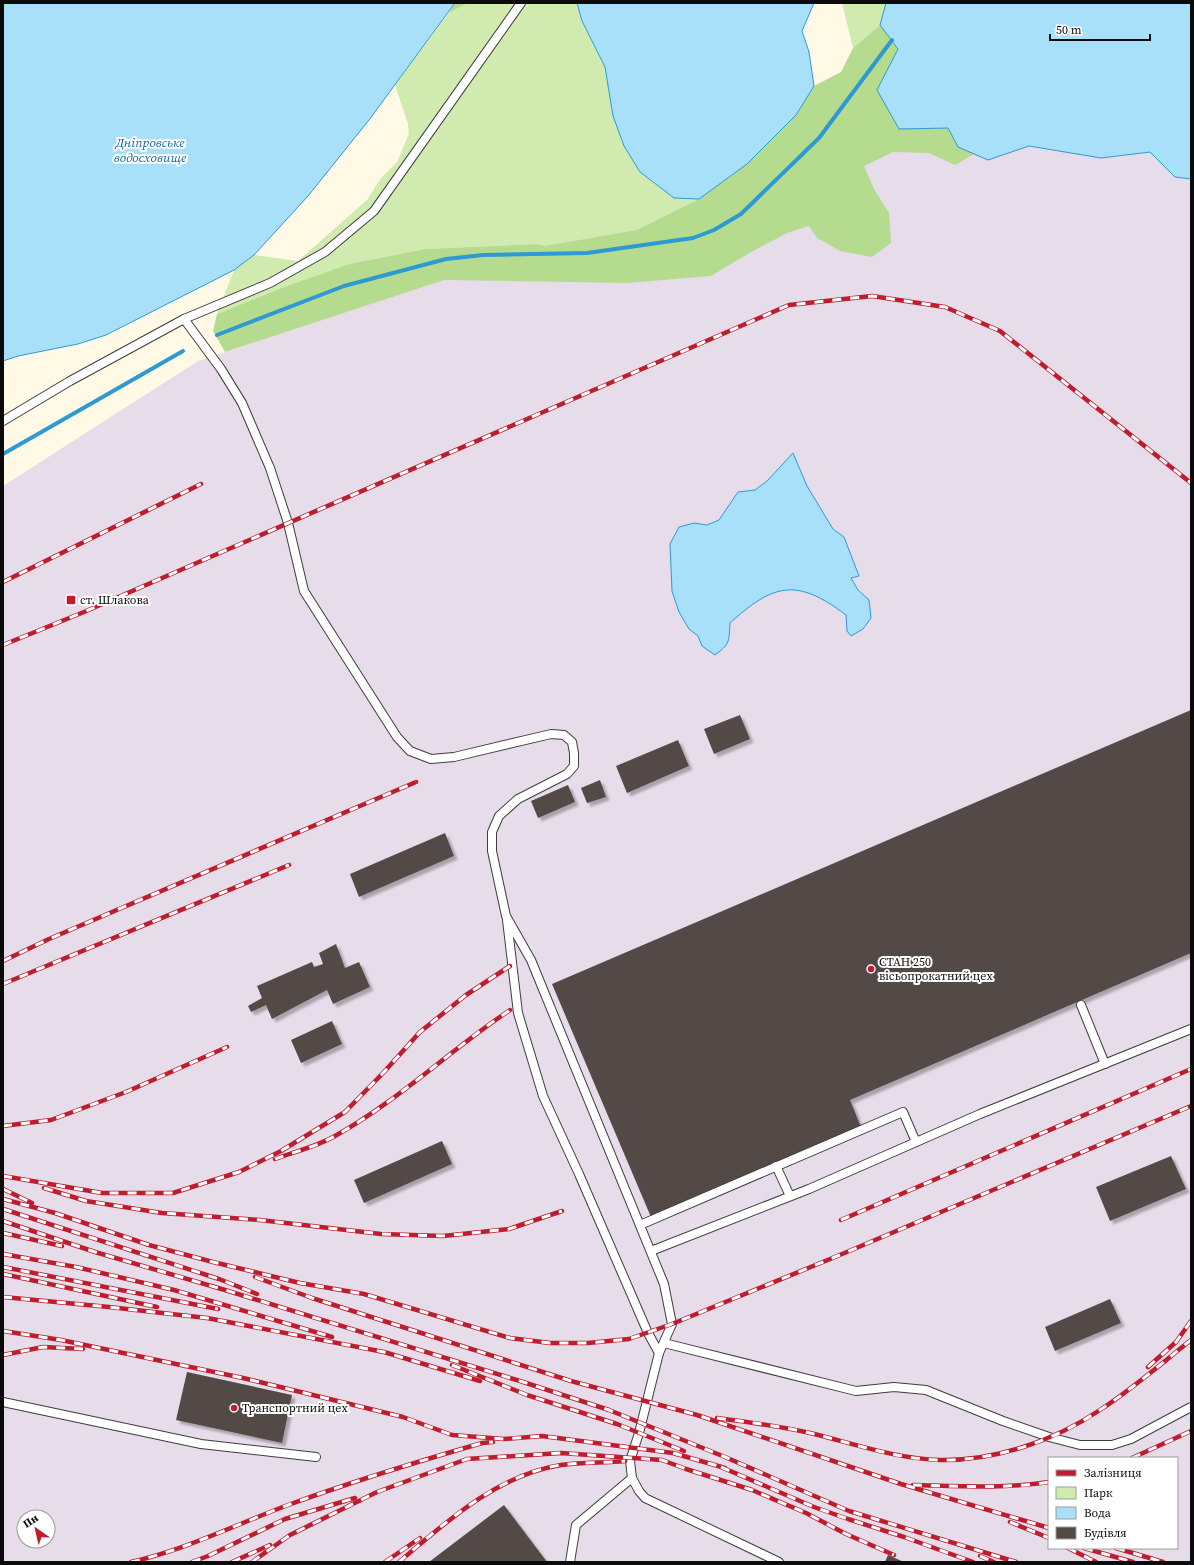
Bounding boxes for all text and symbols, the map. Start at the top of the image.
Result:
scale bar [1050,16,1150,42]
text: 50 m [1056,22,1082,38]
water label: Дніпровське водосховище [114,134,187,166]
place label: ст. Шлакова [80,592,150,608]
marker: ст. Шлакова [65,594,77,606]
place label: СТАН 250 вісьопрокатний цех [879,954,993,984]
marker: СТАН 250 вісьопрокатний цех [866,964,876,974]
place label: Транспортний цех [242,1400,348,1416]
marker: Транспортний цех [229,1403,239,1413]
legend [1048,1457,1178,1549]
text: Залізниця [1084,1465,1142,1481]
text: Парк [1084,1485,1113,1501]
text: Вода [1084,1505,1112,1521]
north arrow [16,1509,56,1549]
text: Пн [20,1511,41,1532]
text: Будівля [1084,1525,1127,1541]

